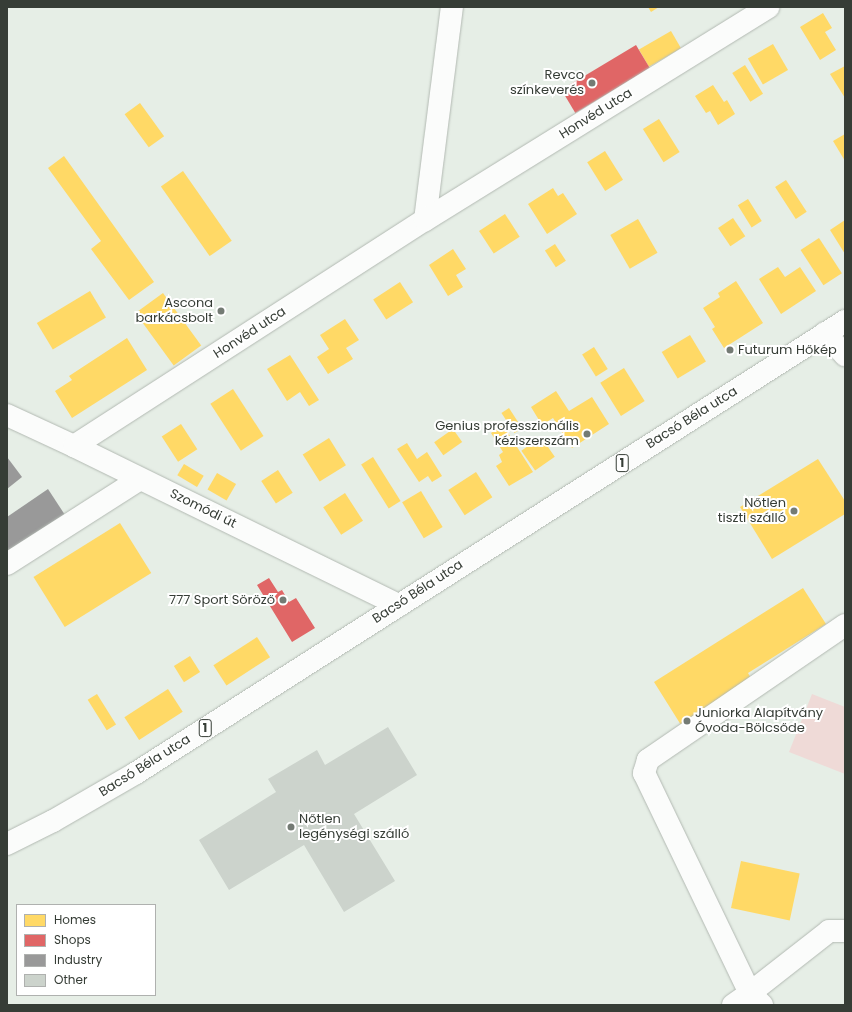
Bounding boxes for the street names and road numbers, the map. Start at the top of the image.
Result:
street label: Honvéd utca [557,85,635,143]
street label: Honvéd utca [211,304,289,362]
street label: Bacsó Béla utca [644,384,740,452]
road number: 1 [615,453,629,473]
street label: Szomódi út [167,486,239,532]
street label: Bacsó Béla utca [370,557,466,627]
road number: 1 [198,718,212,738]
street label: Bacsó Béla utca [97,732,193,800]

